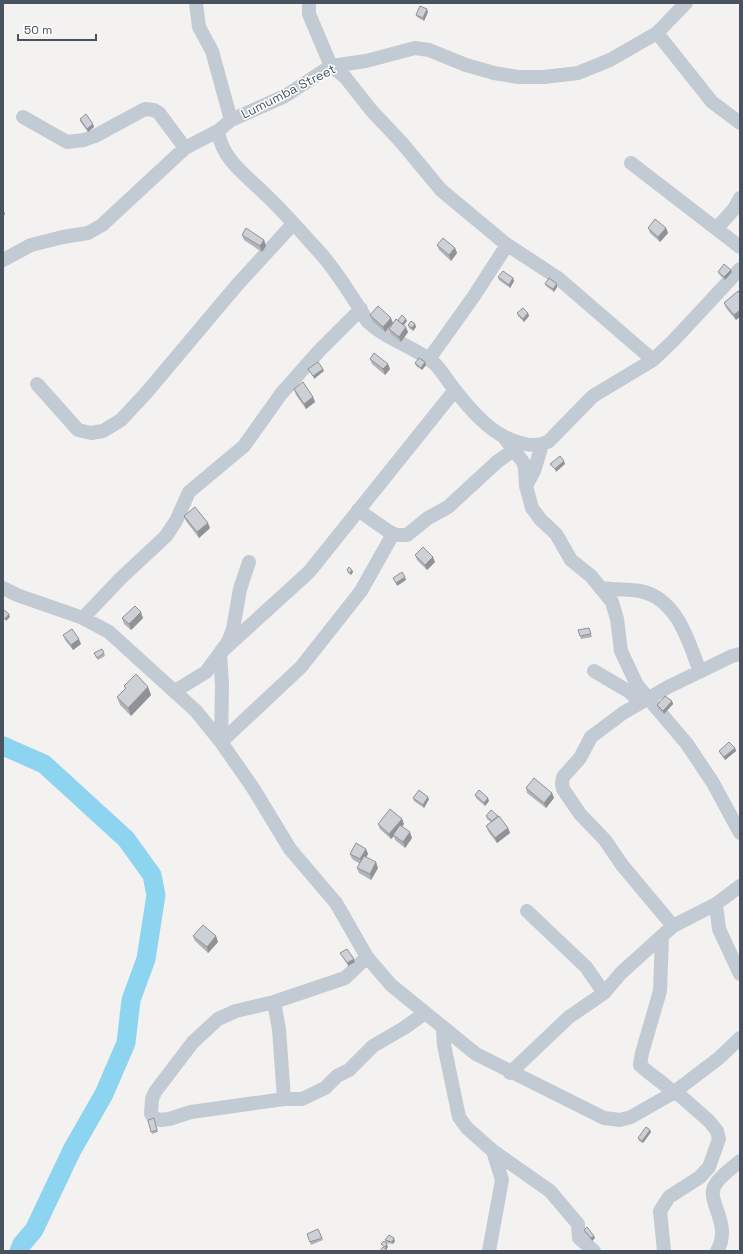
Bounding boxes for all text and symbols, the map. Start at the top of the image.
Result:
scale bar [18,16,96,42]
text: 50 m [24,22,52,38]
street label: Lumumba Street [238,60,338,123]

